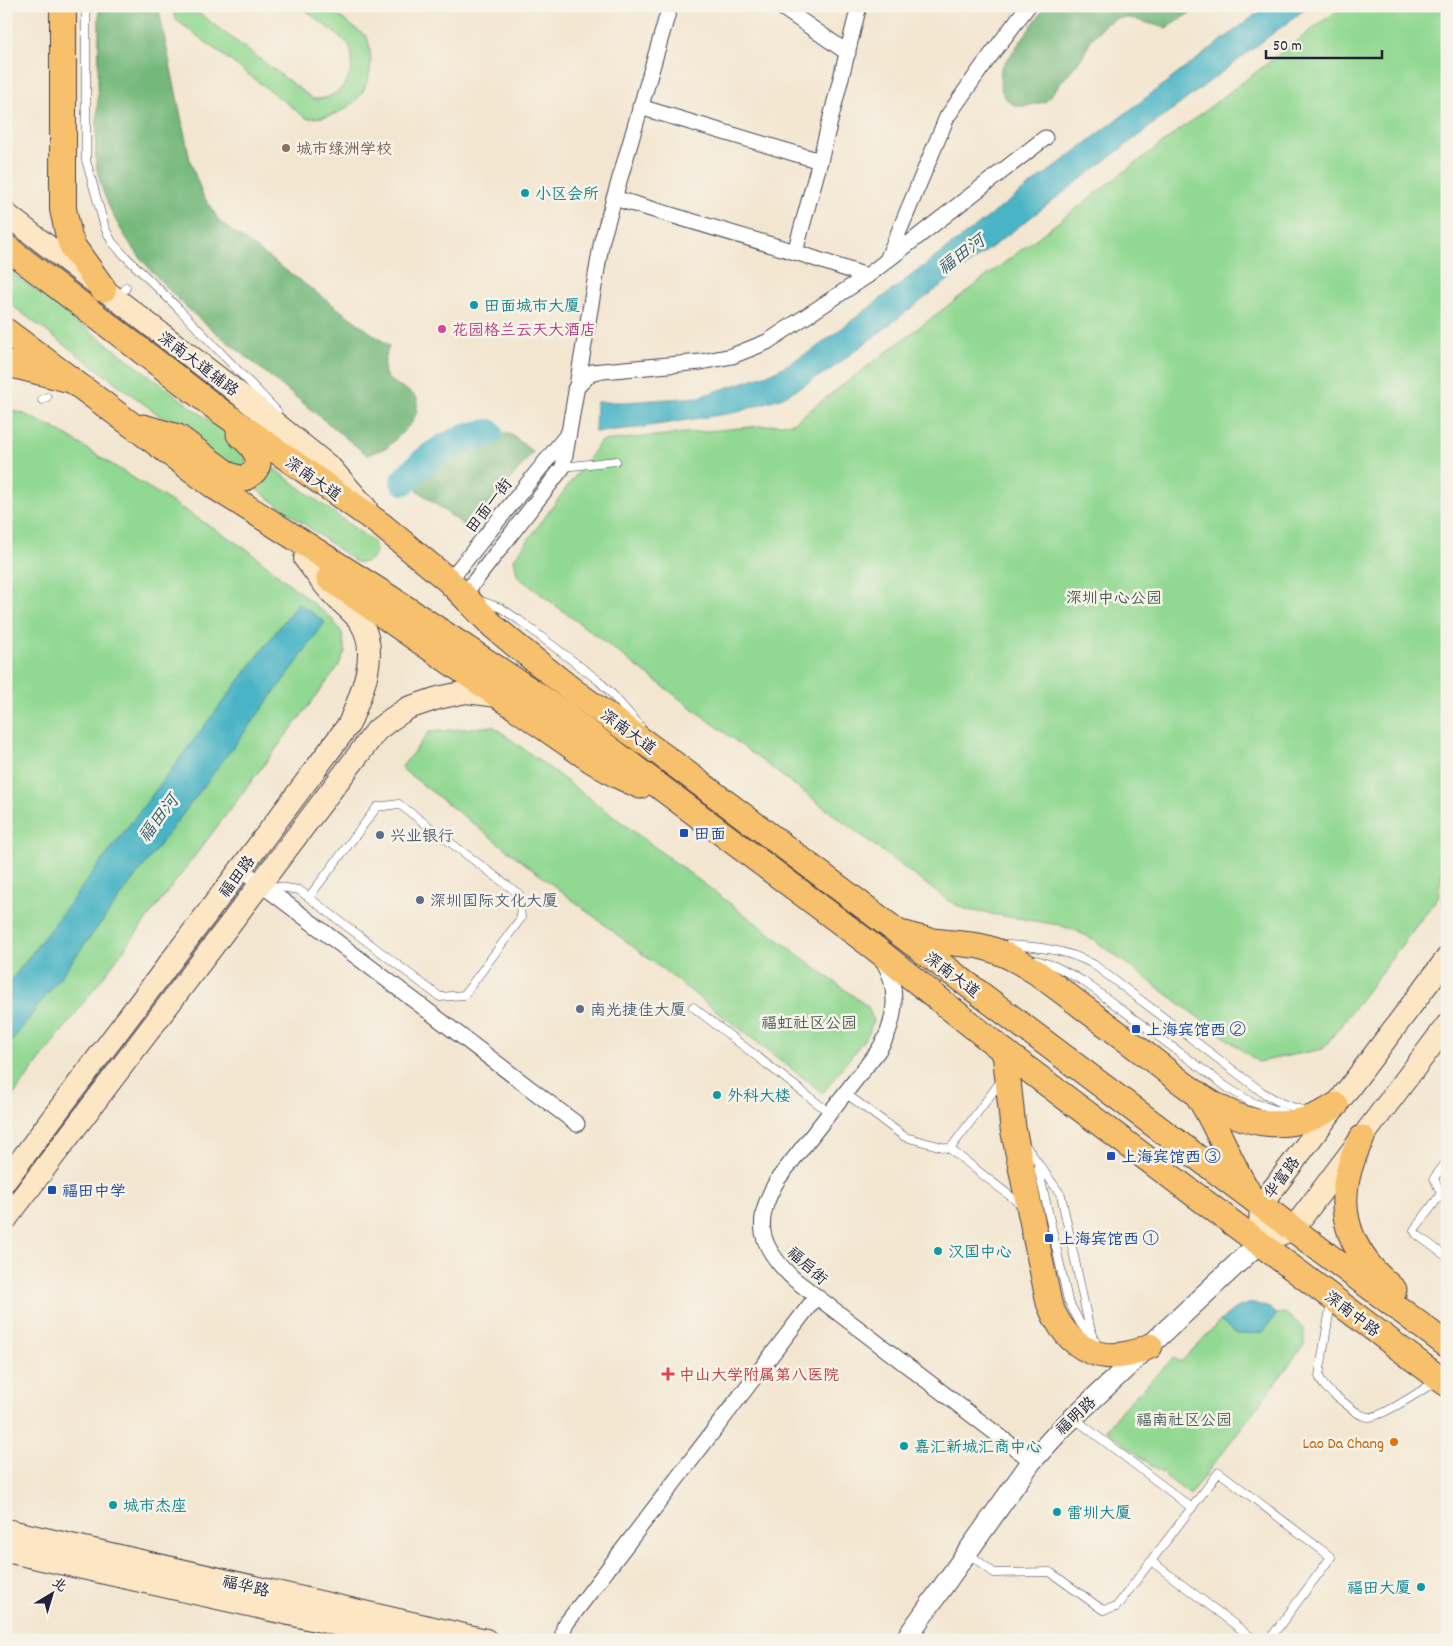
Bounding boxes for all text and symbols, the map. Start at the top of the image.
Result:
scale bar [1266,28,1382,60]
text: 50 m [1273,36,1302,58]
place label: 城市绿洲学校 [296,139,392,162]
marker: 城市绿洲学校 [280,142,292,154]
place label: 小区会所 [535,184,599,207]
marker: 小区会所 [519,187,531,199]
water label: 福田河 [933,228,994,282]
place label: 田面城市大厦 [484,296,580,319]
marker: 田面城市大厦 [468,299,480,311]
place label: 花园格兰云天大酒店 [452,320,596,343]
marker: 花园格兰云天大酒店 [436,323,448,335]
street label: 深南大道辅路 [152,327,243,403]
street label: 深南大道 [280,452,345,508]
street label: 田面一街 [461,474,519,539]
park label: 深圳中心公园 [1066,588,1162,611]
street label: 深南大道 [595,705,660,761]
water label: 福田河 [134,788,188,849]
place label: 田面 [694,824,726,847]
place label: 兴业银行 [390,826,454,849]
marker: 田面 [678,827,690,839]
marker: 兴业银行 [374,829,386,841]
street label: 福田路 [214,851,262,904]
place label: 深圳国际文化大厦 [430,891,558,914]
marker: 深圳国际文化大厦 [414,894,426,906]
street label: 深南大道 [919,948,984,1004]
place label: 南光捷佳大厦 [590,1000,686,1023]
marker: 南光捷佳大厦 [574,1003,586,1015]
park label: 福虹社区公园 [761,1013,857,1036]
place label: 上海宾馆西 ② [1146,1020,1246,1043]
marker: 上海宾馆西 ② [1130,1023,1142,1035]
place label: 外科大楼 [727,1086,791,1109]
marker: 外科大楼 [711,1089,723,1101]
place label: 上海宾馆西 ③ [1121,1147,1221,1170]
marker: 上海宾馆西 ③ [1105,1150,1117,1162]
street label: 华富路 [1259,1152,1307,1205]
place label: 福田中学 [62,1181,126,1204]
marker: 福田中学 [46,1184,58,1196]
place label: 上海宾馆西 ① [1059,1229,1159,1252]
marker: 上海宾馆西 ① [1043,1232,1055,1244]
street label: 福启街 [781,1242,832,1291]
place label: 汉国中心 [948,1242,1012,1265]
marker: 汉国中心 [932,1245,944,1257]
street label: 深南中路 [1319,1287,1384,1343]
place label: 中山大学附属第八医院 [679,1365,839,1388]
marker: 中山大学附属第八医院 [661,1367,675,1381]
street label: 福明路 [1051,1392,1102,1442]
park label: 福南社区公园 [1136,1410,1232,1433]
place label: Lao Da Chang [1303,1433,1384,1456]
marker: Lao Da Chang [1388,1436,1400,1448]
place label: 嘉汇新城汇商中心 [914,1437,1042,1460]
marker: 嘉汇新城汇商中心 [898,1440,910,1452]
place label: 城市杰座 [123,1496,187,1519]
marker: 城市杰座 [107,1499,119,1511]
place label: 雷圳大厦 [1067,1503,1131,1526]
marker: 雷圳大厦 [1051,1506,1063,1518]
north arrow [28,1568,78,1618]
street label: 福华路 [219,1571,271,1604]
text: 北 [47,1573,70,1598]
place label: 福田大厦 [1347,1578,1411,1601]
marker: 福田大厦 [1415,1581,1427,1593]

